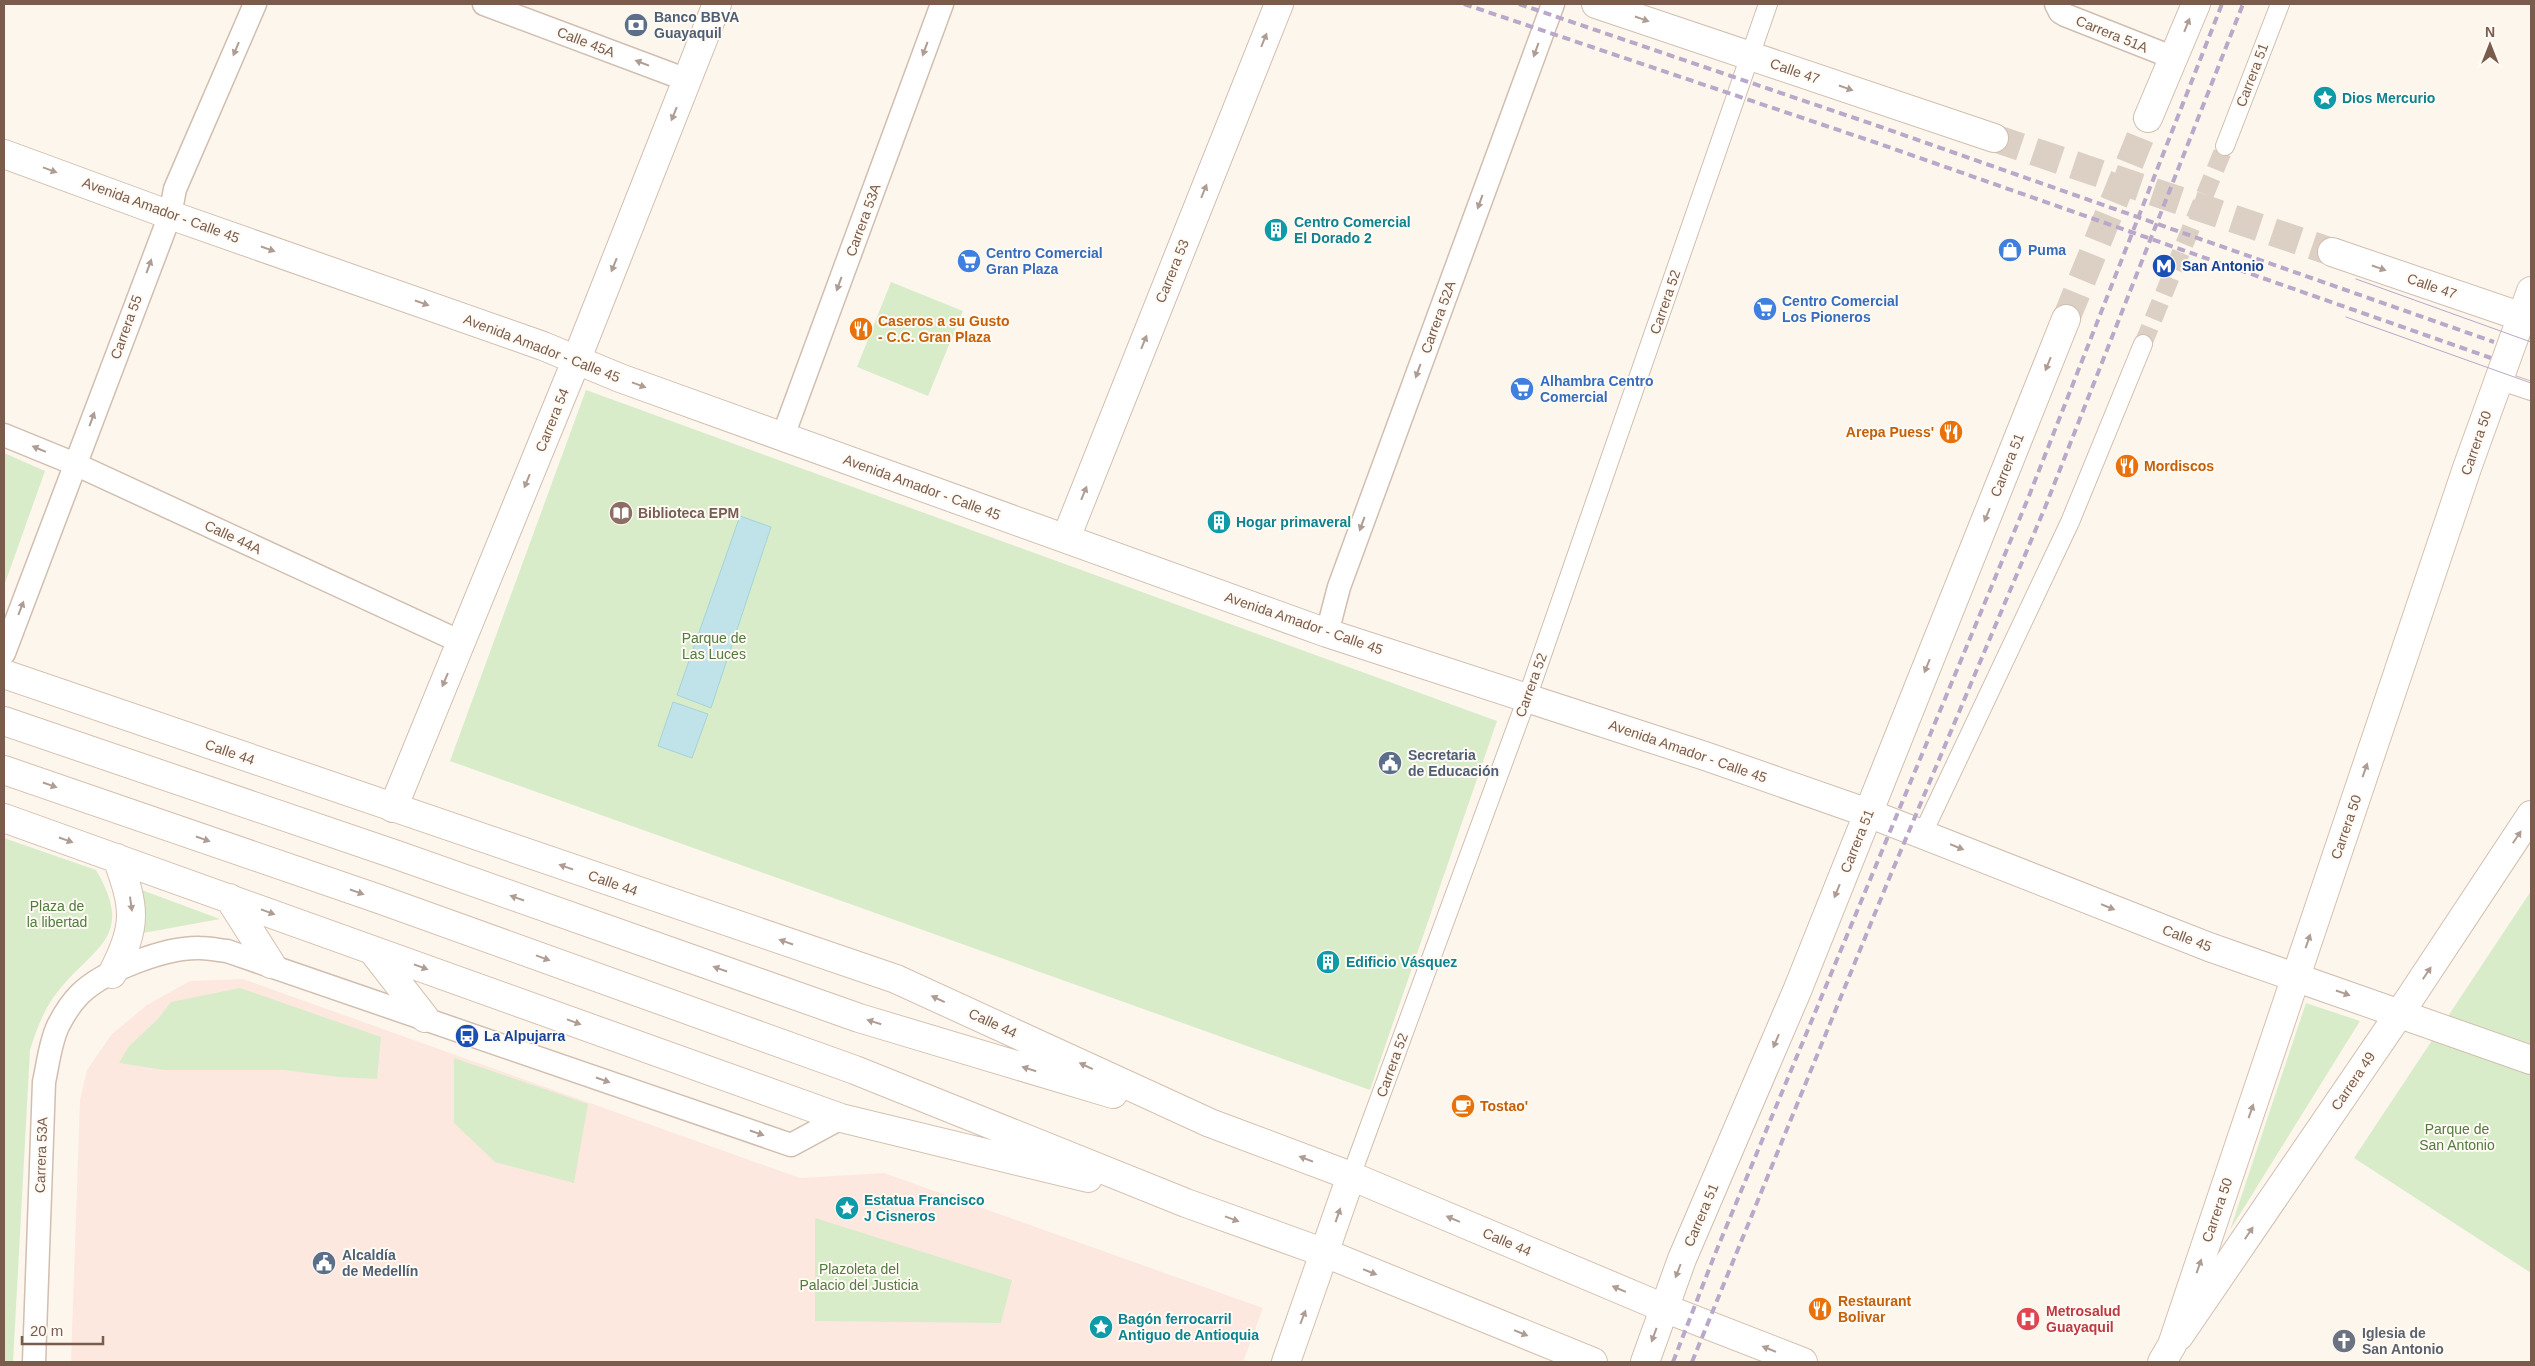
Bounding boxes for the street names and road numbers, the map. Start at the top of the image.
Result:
street label: Carrera 51A [2074,12,2151,56]
street label: Calle 45A [555,24,618,61]
street label: Carrera 51 [2233,41,2272,109]
street label: Calle 47 [1768,55,1822,87]
street label: Avenida Amador - Calle 45 [80,174,242,246]
street label: Carrera 53A [842,181,884,259]
street label: Carrera 53 [1152,237,1192,305]
street label: Carrera 52 [1647,268,1684,336]
street label: Calle 47 [2405,270,2459,302]
street label: Carrera 52A [1417,278,1459,356]
street label: Carrera 55 [107,293,145,361]
street label: Avenida Amador - Calle 45 [462,311,623,385]
street label: Carrera 54 [532,386,572,454]
street label: Carrera 50 [2458,409,2495,477]
street label: Carrera 51 [1987,431,2027,499]
street label: Avenida Amador - Calle 45 [841,451,1003,523]
street label: Calle 44A [202,517,264,557]
street label: Avenida Amador - Calle 45 [1223,588,1385,658]
street label: Carrera 52 [1512,651,1550,719]
street label: Avenida Amador - Calle 45 [1607,716,1769,786]
street label: Calle 44 [203,736,257,768]
street label: Carrera 50 [2328,793,2365,861]
street label: Carrera 51 [1837,807,1877,875]
street label: Calle 44 [586,867,640,899]
street label: Calle 45 [2160,921,2214,955]
street label: Calle 44 [966,1005,1020,1041]
street label: Carrera 52 [1373,1031,1411,1099]
street label: Carrera 49 [2328,1049,2378,1113]
street label: Carrera 53A [32,1116,50,1193]
street label: Carrera 50 [2199,1176,2236,1244]
street label: Carrera 51 [1681,1181,1722,1249]
street label: Calle 44 [1480,1225,1534,1259]

